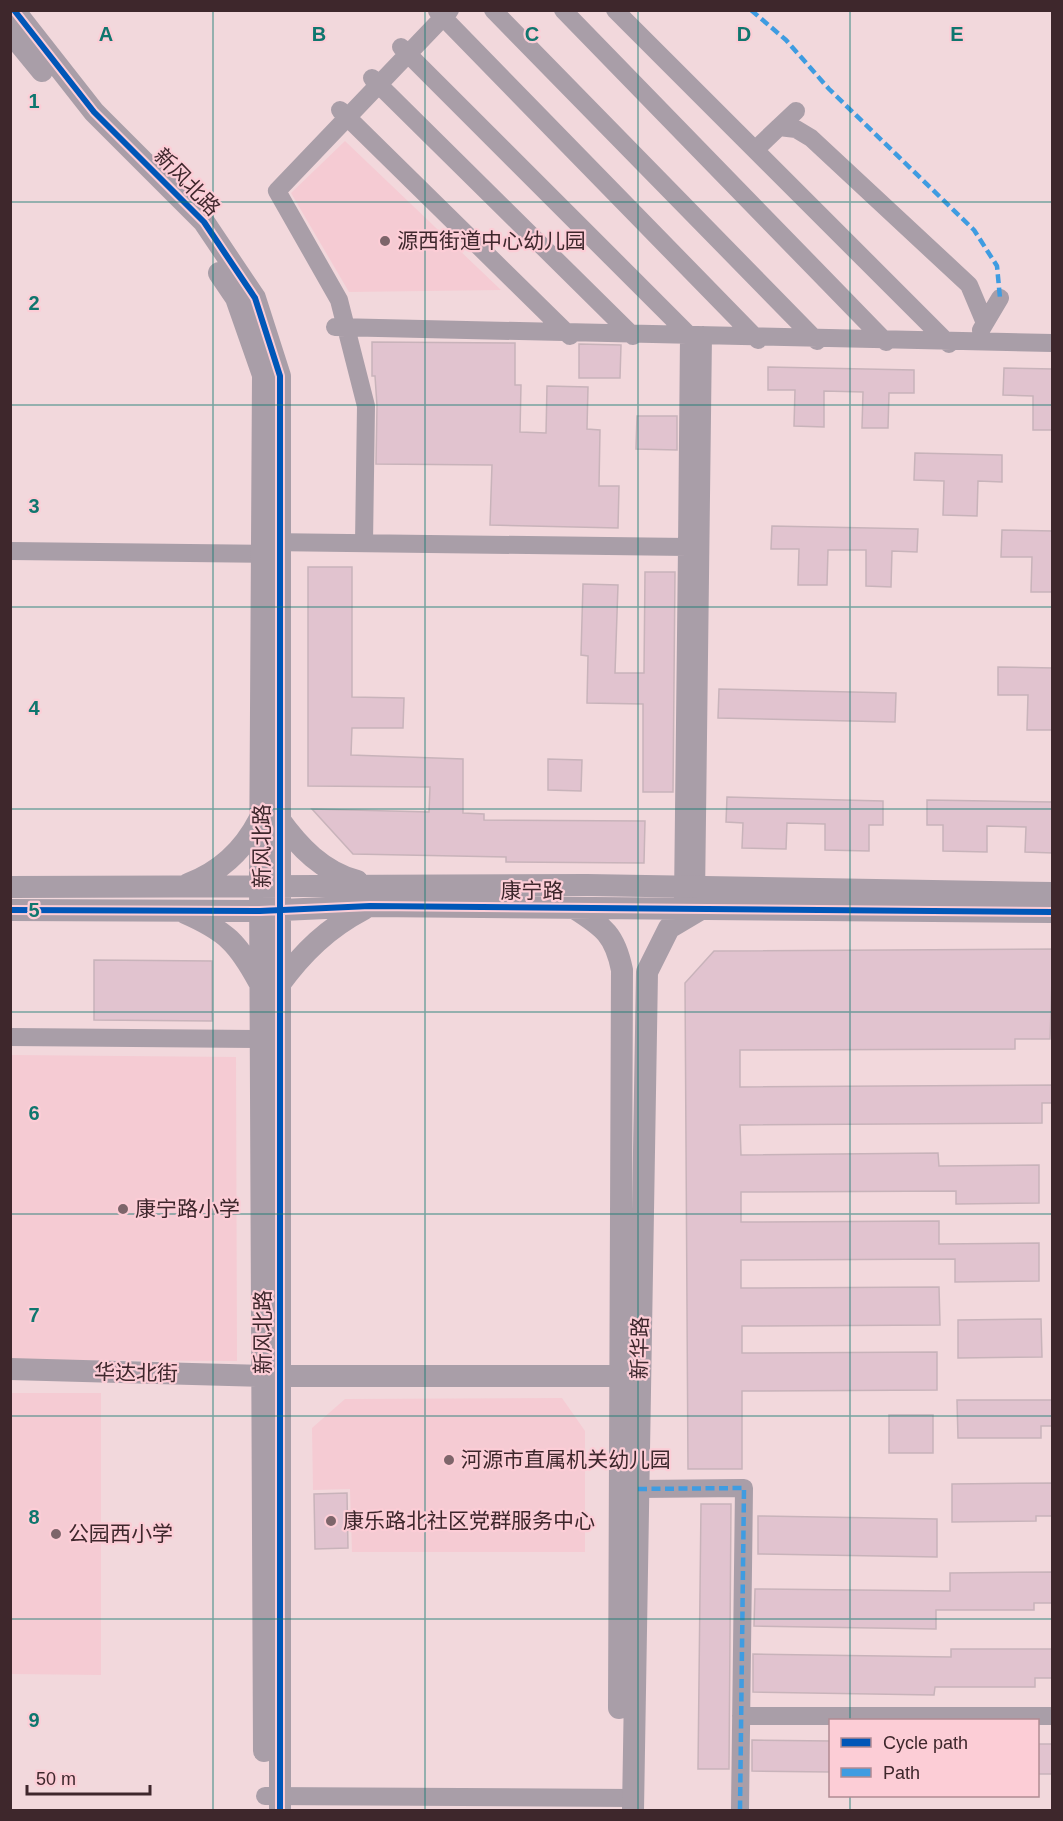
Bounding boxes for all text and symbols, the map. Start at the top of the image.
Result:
text: A [99,23,113,45]
text: B [312,23,326,45]
text: C [525,23,539,45]
text: D [737,23,751,45]
text: E [950,23,964,45]
text: 1 [28,90,40,112]
street label: 新风北路 [150,143,225,220]
place label: 源西街道中心幼儿园 [397,229,586,252]
marker: 源西街道中心幼儿园 [378,234,392,248]
text: 2 [28,292,40,314]
text: 3 [28,495,40,517]
text: 4 [28,697,40,719]
street label: 新风北路 [250,804,273,888]
street label: 康宁路 [501,879,564,902]
text: 5 [28,899,40,921]
text: 6 [28,1102,40,1124]
place label: 康宁路小学 [135,1197,240,1220]
marker: 康宁路小学 [116,1202,130,1216]
street label: 新风北路 [251,1290,274,1374]
text: 7 [28,1304,40,1326]
street label: 新华路 [627,1316,652,1380]
street label: 华达北街 [94,1360,178,1385]
place label: 河源市直属机关幼儿园 [461,1448,671,1471]
marker: 河源市直属机关幼儿园 [442,1453,456,1467]
text: 8 [28,1506,40,1528]
place label: 康乐路北社区党群服务中心 [343,1509,595,1532]
marker: 康乐路北社区党群服务中心 [324,1514,338,1528]
place label: 公园西小学 [68,1522,173,1545]
marker: 公园西小学 [49,1527,63,1541]
text: 9 [28,1709,40,1731]
legend [829,1719,1039,1797]
text: Cycle path [883,1733,968,1753]
scale bar [27,1758,150,1796]
text: Path [883,1763,920,1783]
text: 50 m [36,1769,76,1789]

